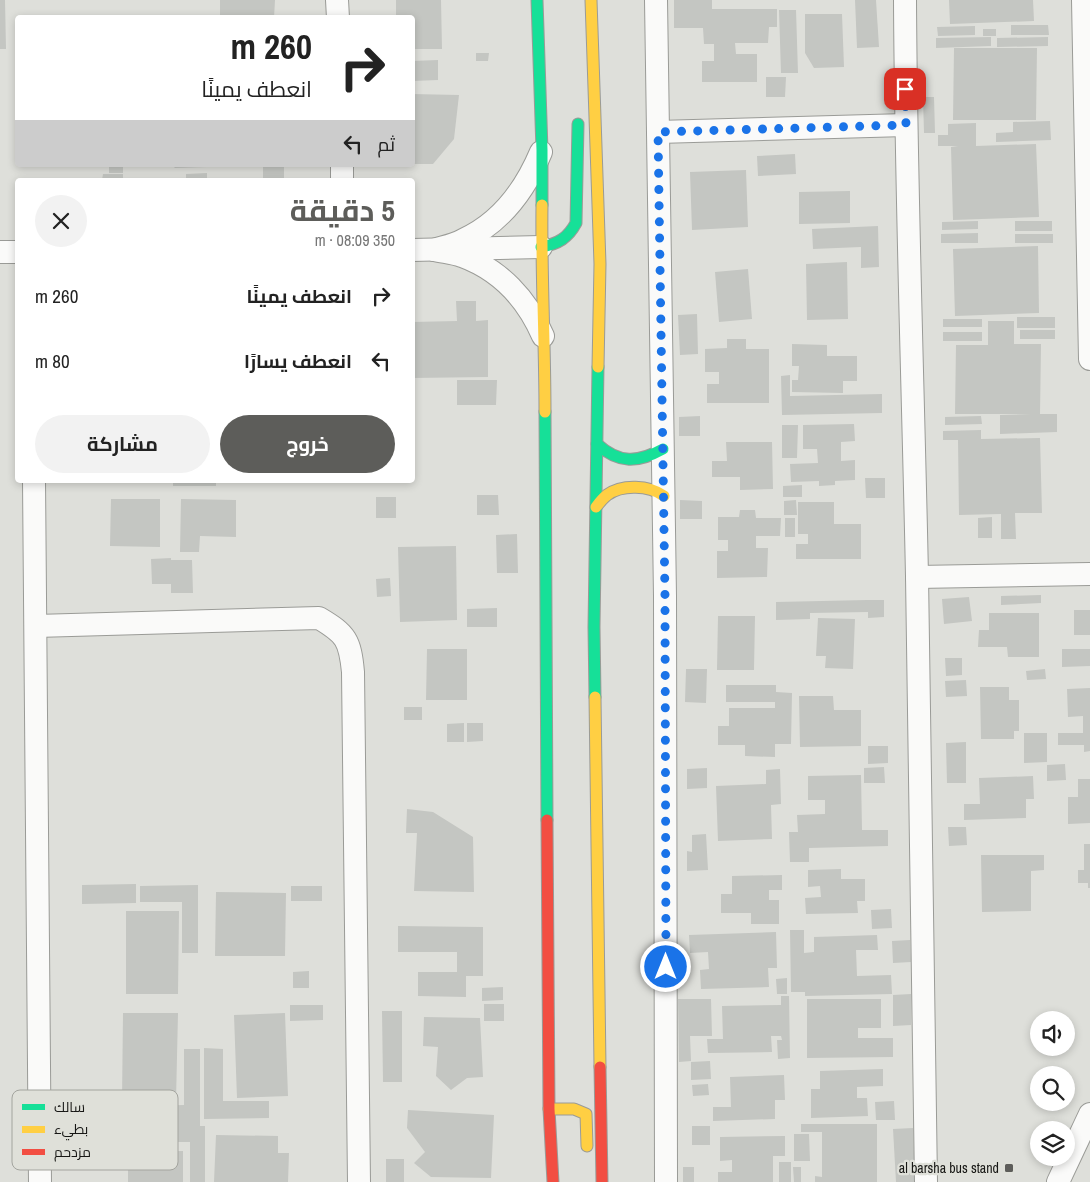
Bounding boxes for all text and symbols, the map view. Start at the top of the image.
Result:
text: 260 m [231,23,312,70]
icon: right [330,35,395,100]
pin [884,68,926,110]
text: انعطف يمينًا [201,74,312,104]
icon: arrive [891,75,919,103]
icon: left [339,130,367,158]
text: ثم [377,131,395,157]
text: 5 دقيقة [290,190,395,230]
button: close [35,195,87,247]
text: 350 m · 08:09 [315,229,395,251]
icon: right [367,282,395,310]
text: 260 m [35,283,78,309]
text: انعطف يمينًا [246,283,352,309]
icon: left [367,347,395,375]
text: 80 m [35,348,70,374]
text: انعطف يسارًا [244,348,352,374]
button: مشاركة [35,415,210,473]
button: خروج [220,415,395,473]
position arrow [639,940,691,992]
map controls [1030,1011,1075,1166]
button: sound [1030,1011,1075,1056]
button: search [1030,1066,1075,1111]
legend [12,1090,178,1170]
text: سالك [54,1098,85,1116]
text: بطيء [54,1120,88,1141]
button: layers [1030,1121,1075,1166]
text: مزدحم [54,1143,91,1162]
place label: al barsha bus stand [899,1159,999,1177]
marker: al barsha bus stand [1003,1162,1015,1174]

